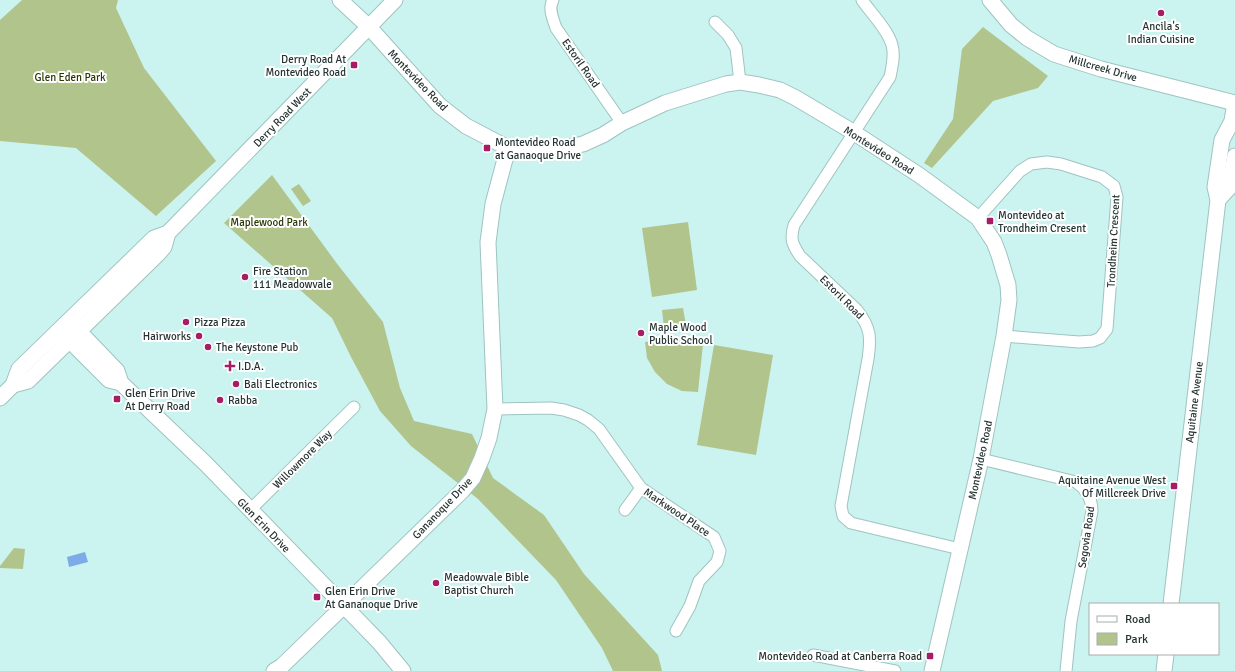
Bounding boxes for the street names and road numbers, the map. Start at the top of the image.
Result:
street label: Estoril Road [559,36,602,90]
street label: Montevideo Road [385,47,450,114]
street label: Millcreek Drive [1067,52,1139,84]
street label: Derry Road West [251,85,314,150]
street label: Montevideo Road [841,124,916,177]
street label: Trondheim Crescent [1105,194,1122,288]
street label: Estoril Road [817,273,866,322]
street label: Aquitaine Avenue [1183,361,1206,444]
street label: Montevideo Road [966,419,995,501]
street label: Willowmore Way [270,427,335,491]
street label: Gananoque Drive [410,475,475,542]
street label: Markwood Place [641,485,712,539]
street label: Glen Erin Drive [234,495,293,555]
street label: Segovia Road [1076,505,1097,569]

